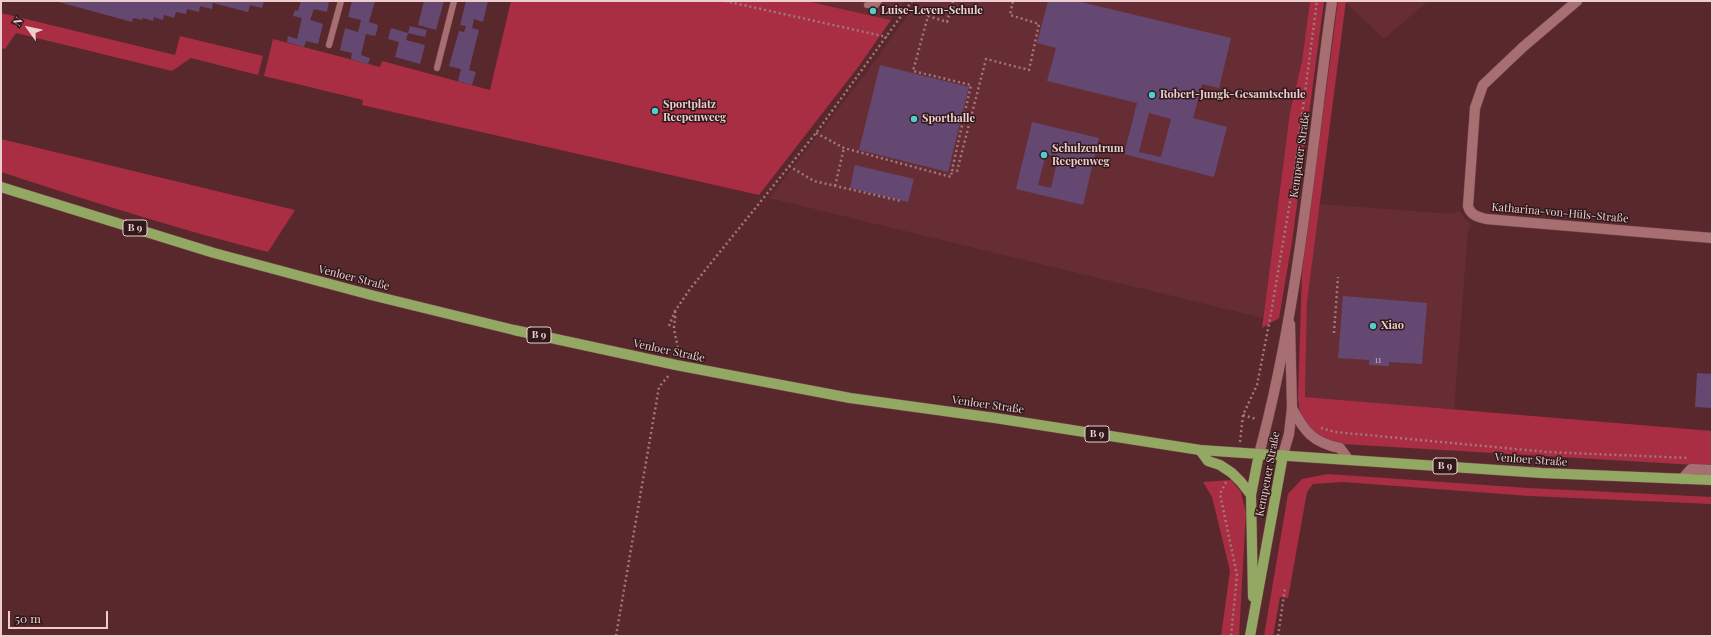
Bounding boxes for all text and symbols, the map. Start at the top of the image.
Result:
place label: Luise-Leven-Schule [881,4,983,18]
marker: Luise-Leven-Schule [868,6,878,16]
north arrow [8,8,48,48]
text: N [9,14,26,29]
place label: Robert-Jungk-Gesamtschule [1160,88,1306,102]
marker: Robert-Jungk-Gesamtschule [1147,90,1157,100]
place label: Sportplatz Reepenweeg [663,98,726,124]
marker: Sportplatz Reepenweeg [650,106,660,116]
street label: Kempener Straße [1287,111,1313,199]
place label: Sporthalle [922,112,975,126]
marker: Sporthalle [909,114,919,124]
place label: Schulzentrum Reepenweg [1052,142,1124,168]
marker: Schulzentrum Reepenweg [1039,150,1049,160]
street label: Katharina-von-Hüls-Straße [1491,200,1629,226]
road number: B 9 [123,220,147,236]
street label: Venloer Straße [317,263,391,293]
place label: Xiao [1381,319,1404,333]
marker: Xiao [1368,321,1378,331]
road number: B 9 [527,327,551,343]
street label: Venloer Straße [632,337,706,365]
house number: 11 [1375,355,1381,365]
street label: Venloer Straße [951,393,1025,417]
road number: B 9 [1085,426,1109,442]
street label: Kempener Straße [1253,430,1283,518]
street label: Venloer Straße [1494,451,1568,469]
road number: B 9 [1433,458,1457,474]
scale bar [10,603,110,629]
text: 50 m [15,610,41,626]

